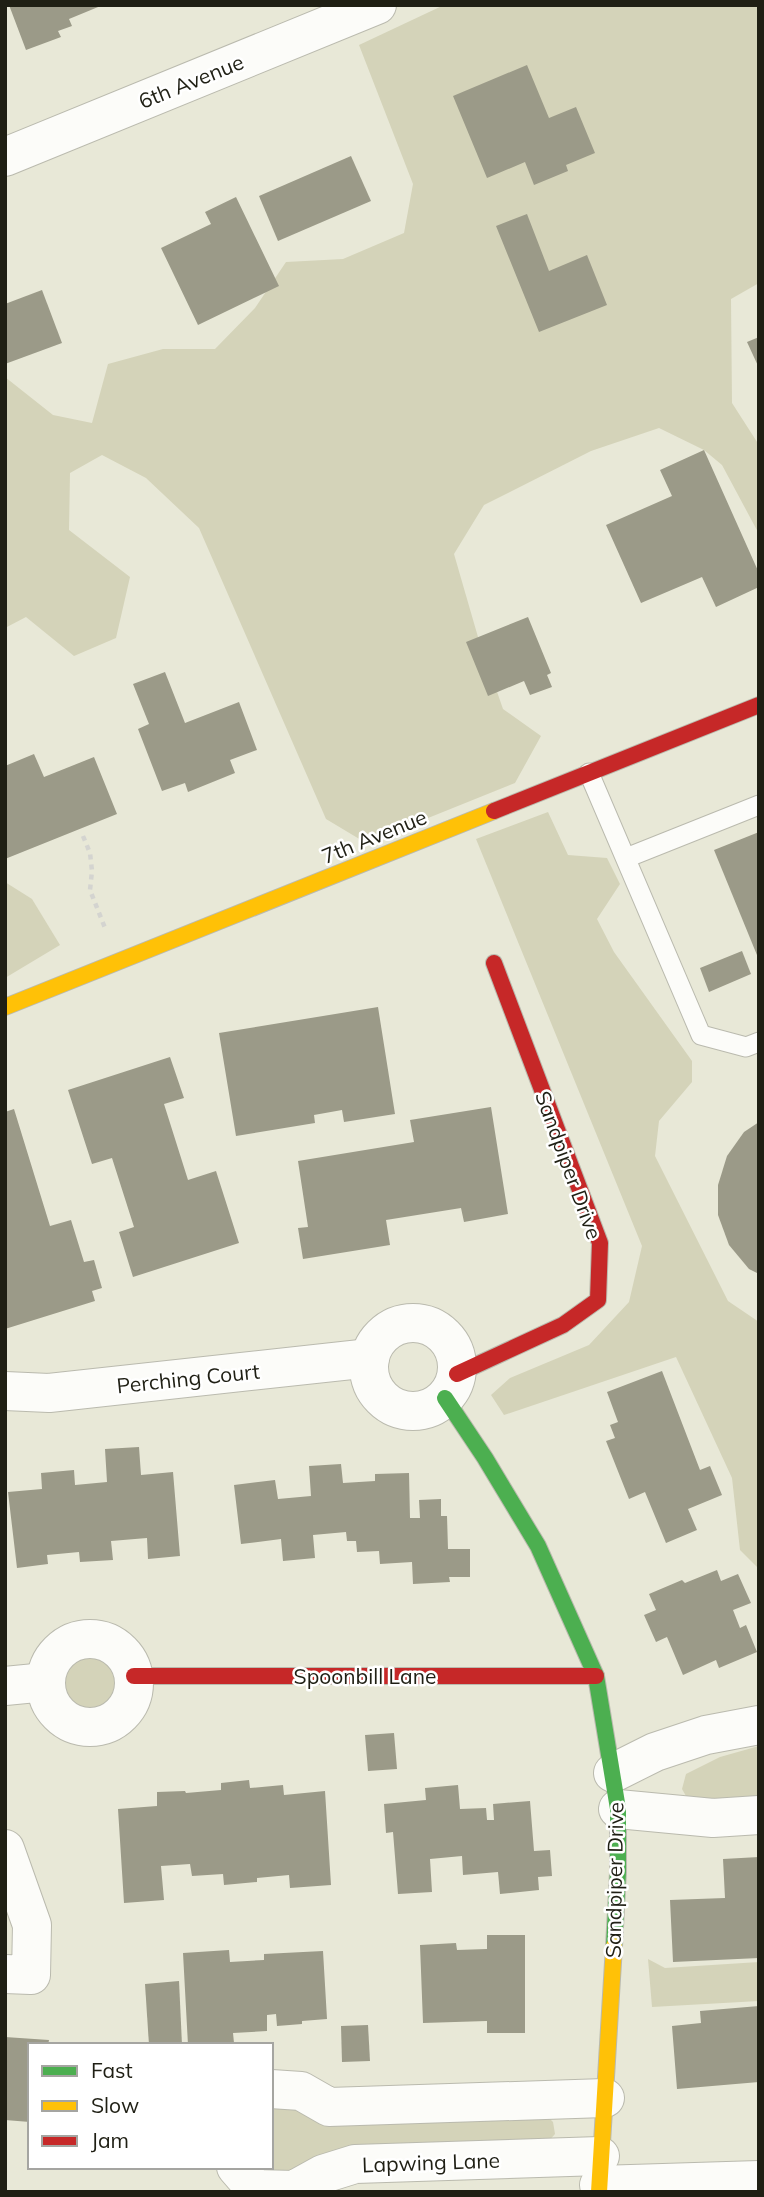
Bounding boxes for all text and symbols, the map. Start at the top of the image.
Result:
street label: 6th Avenue [135,48,247,114]
street label: 7th Avenue [318,803,430,869]
street label: Sandpiper Drive [530,1087,608,1243]
street label: Perching Court [115,1358,261,1398]
street label: Spoonbill Lane [294,1663,436,1689]
street label: Sandpiper Drive [600,1802,628,1958]
legend [28,2043,273,2169]
text: Fast [91,2057,133,2083]
text: Slow [91,2092,139,2118]
text: Jam [91,2127,129,2153]
street label: Lapwing Lane [362,2147,500,2177]

